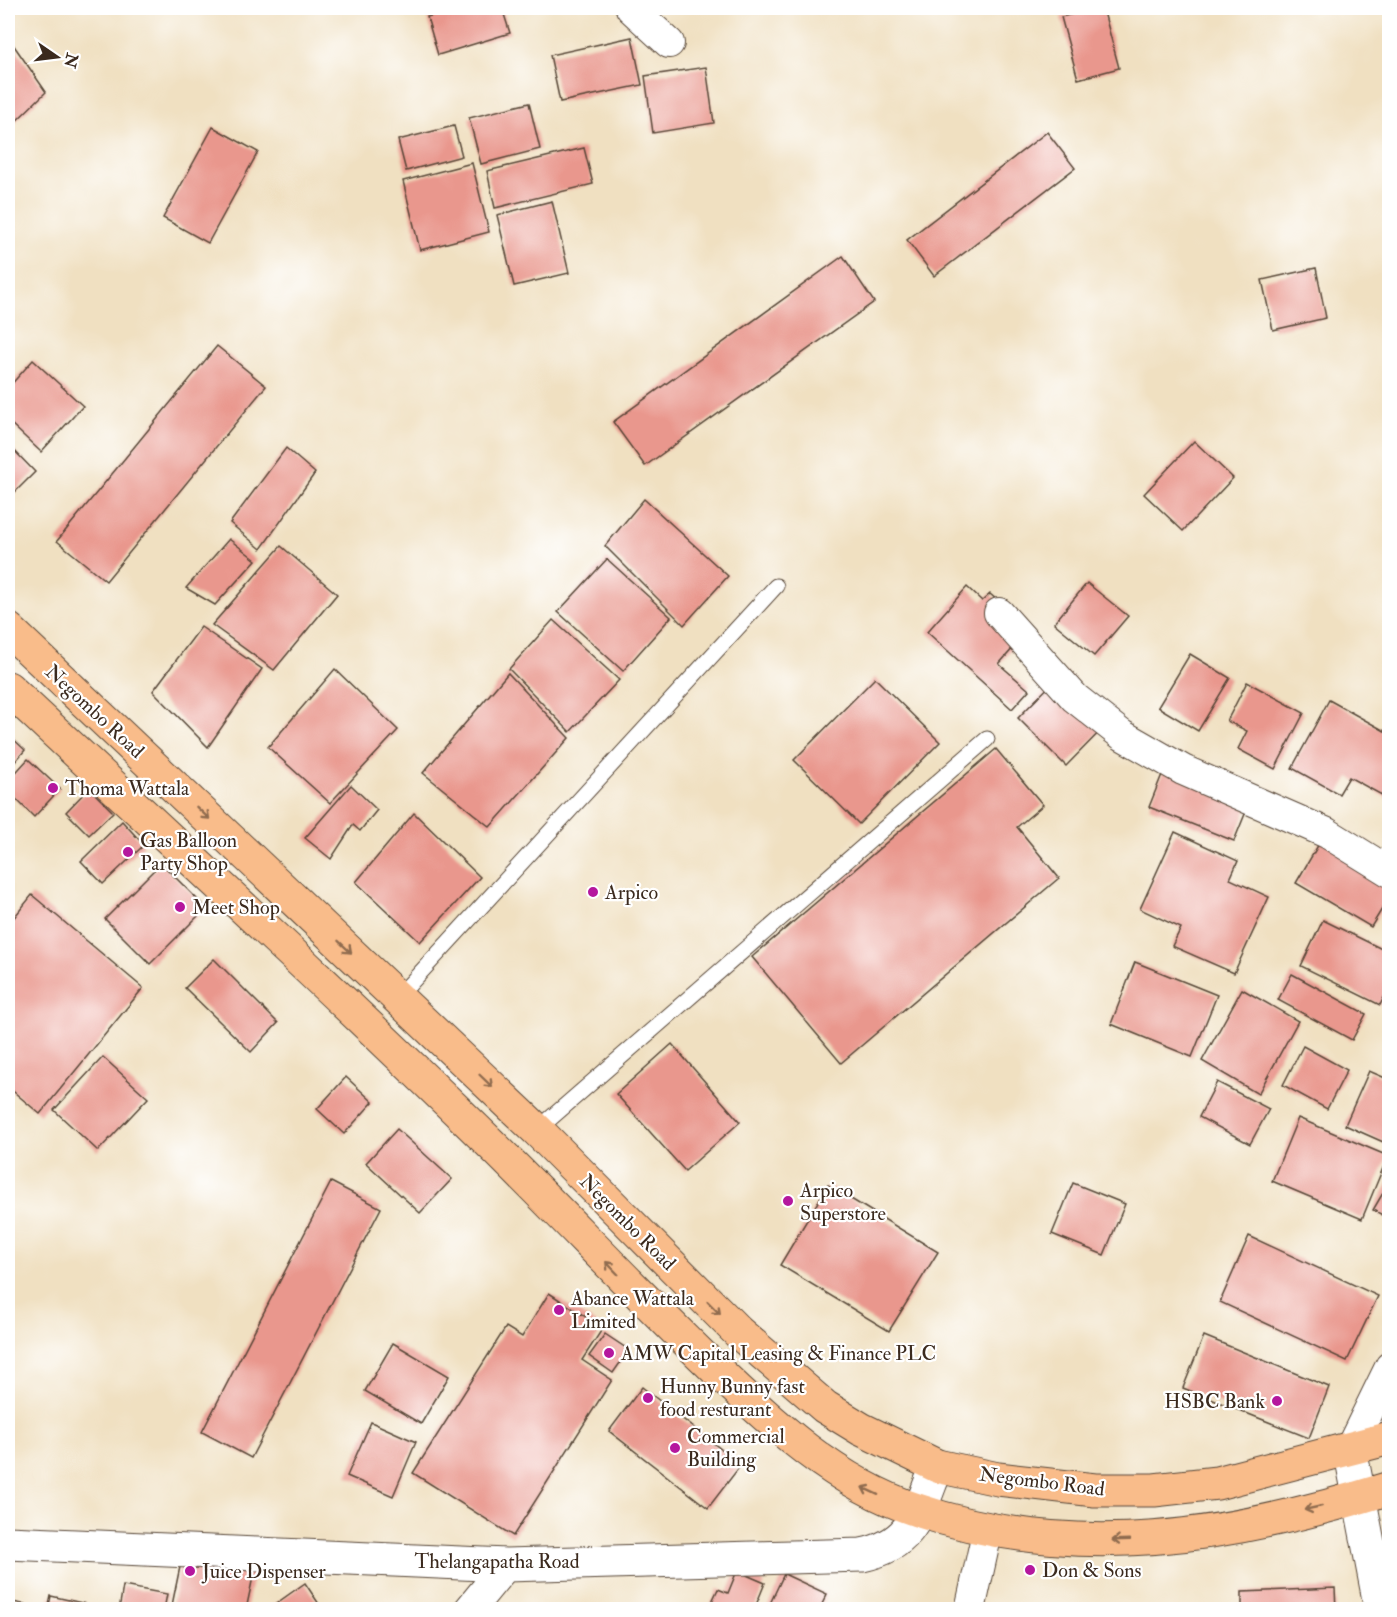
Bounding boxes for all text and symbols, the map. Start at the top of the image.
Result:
north arrow [27,27,87,87]
text: N [59,50,82,70]
street label: Negombo Road [40,659,149,764]
place label: Thoma Wattala [65,776,190,801]
marker: Thoma Wattala [46,781,60,795]
one-way arrow [195,806,210,820]
place label: Gas Balloon Party Shop [140,828,237,877]
marker: Gas Balloon Party Shop [121,845,135,859]
place label: Arpico [604,880,658,906]
marker: Arpico [586,885,600,899]
place label: Meet Shop [192,895,280,921]
marker: Meet Shop [173,900,187,914]
one-way arrow [338,939,353,954]
one-way arrow [479,1074,494,1088]
street label: Negombo Road [574,1169,681,1276]
place label: Arpico Superstore [799,1178,886,1227]
marker: Arpico Superstore [781,1194,795,1208]
one-way arrow [605,1261,619,1276]
place label: Abance Wattala Limited [570,1286,695,1334]
one-way arrow [706,1300,721,1315]
marker: Abance Wattala Limited [552,1303,566,1317]
place label: AMW Capital Leasing & Finance PLC [620,1341,936,1367]
marker: AMW Capital Leasing & Finance PLC [602,1346,616,1360]
place label: Hunny Bunny fast food resturant [660,1374,805,1422]
place label: HSBC Bank [1164,1389,1265,1414]
marker: Hunny Bunny fast food resturant [641,1391,655,1405]
marker: HSBC Bank [1270,1394,1284,1408]
place label: Commercial Building [687,1424,785,1472]
marker: Commercial Building [668,1441,682,1455]
street label: Negombo Road [978,1461,1106,1502]
one-way arrow [862,1484,880,1496]
one-way arrow [1303,1503,1323,1514]
one-way arrow [1111,1535,1131,1546]
street label: Thelangapatha Road [415,1549,580,1575]
place label: Don & Sons [1042,1558,1141,1583]
place label: Juice Dispenser [201,1559,326,1585]
marker: Don & Sons [1023,1563,1037,1577]
marker: Juice Dispenser [183,1564,197,1578]

